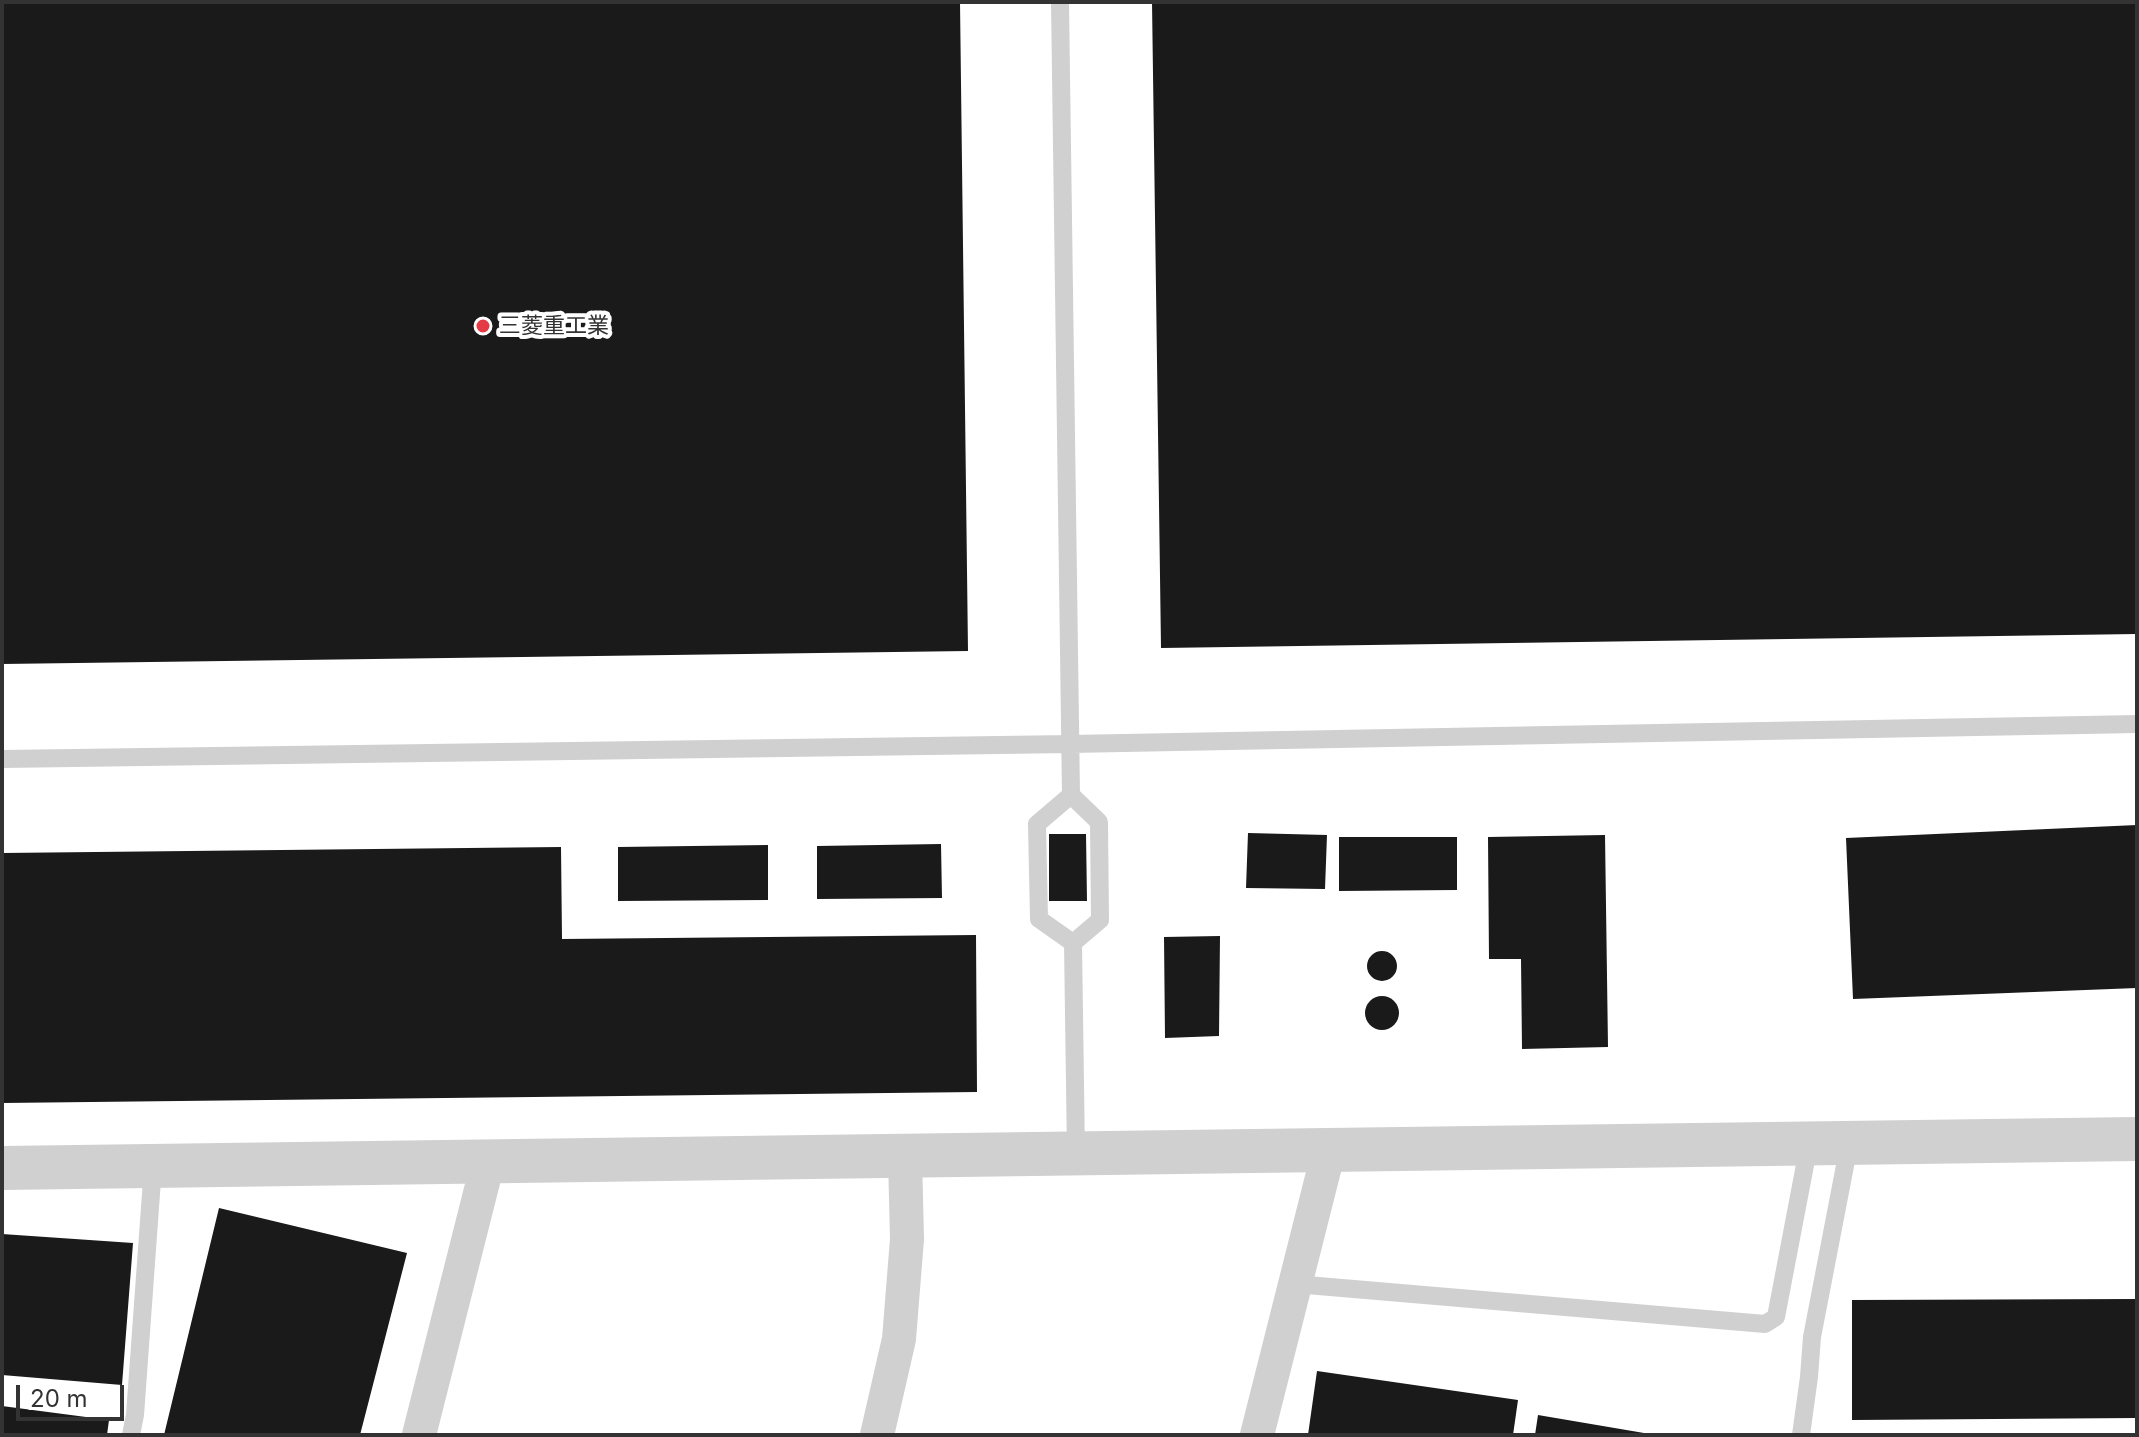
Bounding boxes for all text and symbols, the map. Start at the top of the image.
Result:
place label: 三菱重工業 [499,313,609,339]
marker: 三菱重工業 [474,317,492,335]
scale bar [20,1369,128,1419]
text: 20 m [30,1384,88,1413]

